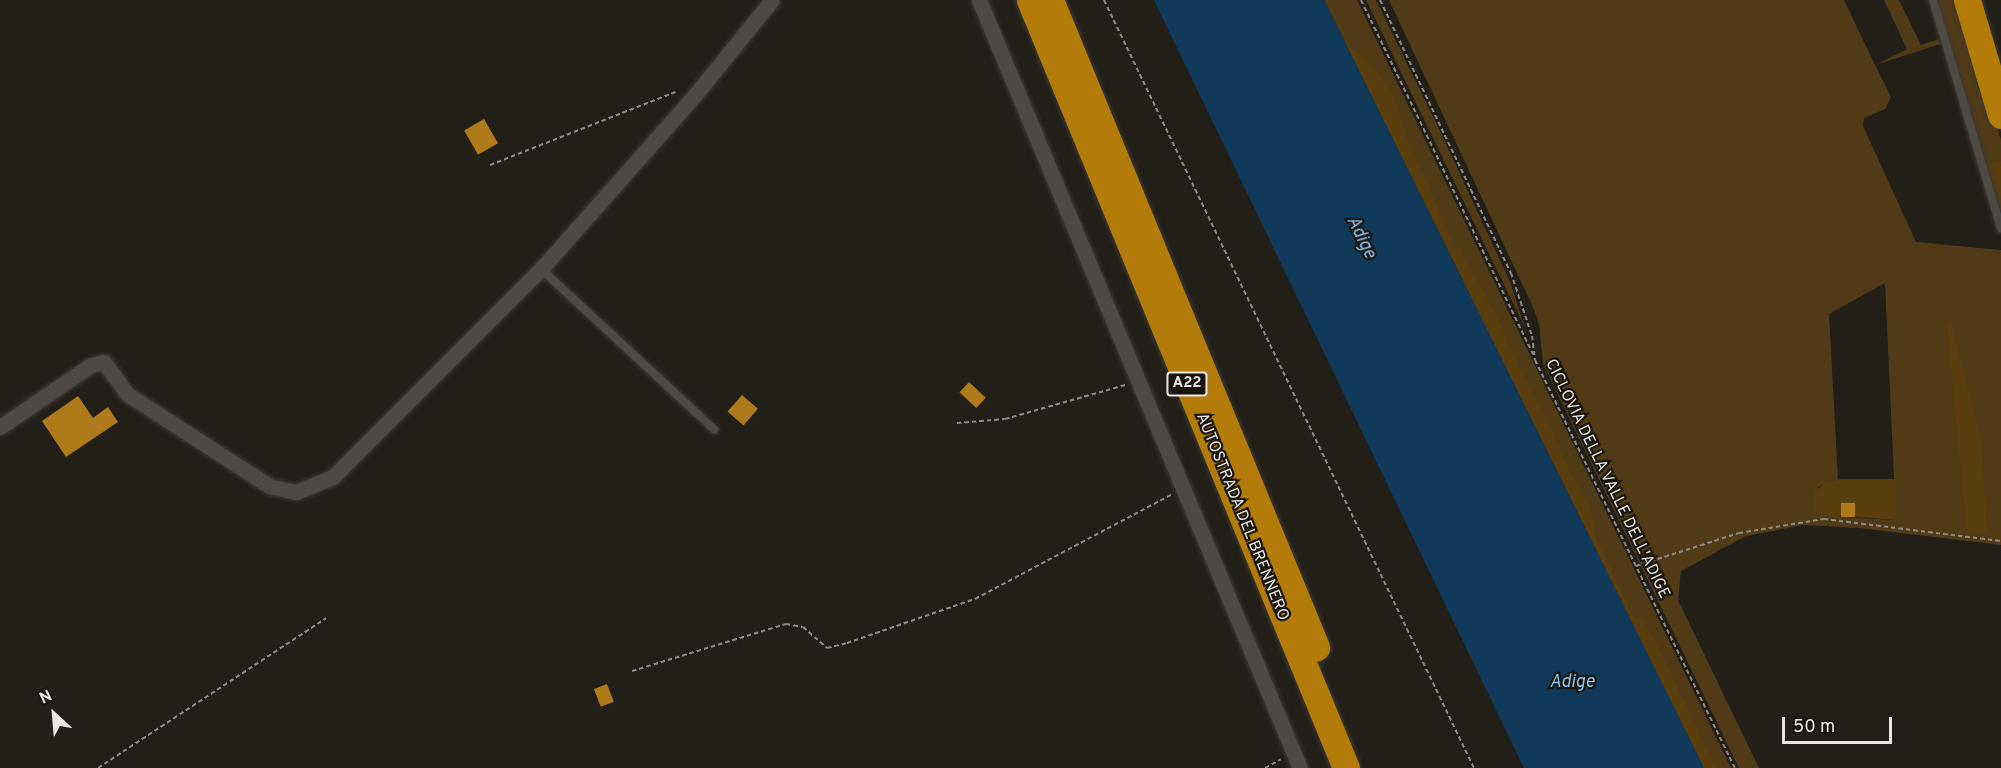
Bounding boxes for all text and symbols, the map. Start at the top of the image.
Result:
water label: Adige [1340,213,1380,263]
street label: CICLOVIA DELLA VALLE DELL'ADIGE [1540,355,1674,603]
road number: A22 [1166,372,1208,396]
street label: AUTOSTRADA DEL BRENNERO [1191,410,1293,624]
water label: Adige [1550,672,1594,694]
north arrow [24,684,84,744]
text: N [37,686,56,709]
scale bar [1785,705,1894,743]
text: 50 m [1793,716,1835,739]

